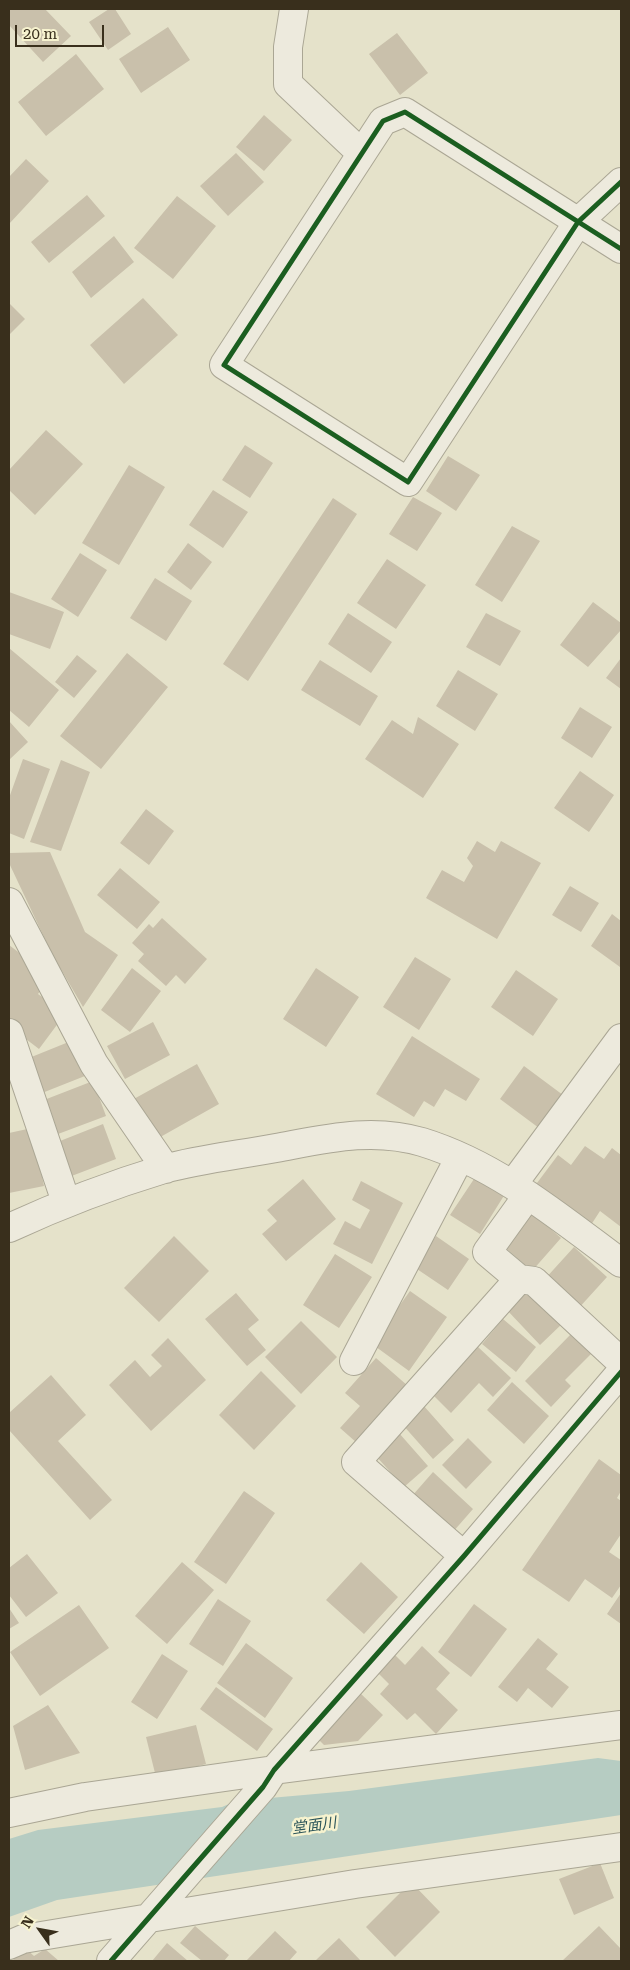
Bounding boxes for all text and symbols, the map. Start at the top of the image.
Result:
scale bar [18,15,106,47]
text: 20 m [23,25,57,43]
water label: 堂面川 [290,1814,338,1838]
north arrow [15,1905,65,1955]
text: N [18,1913,37,1931]

